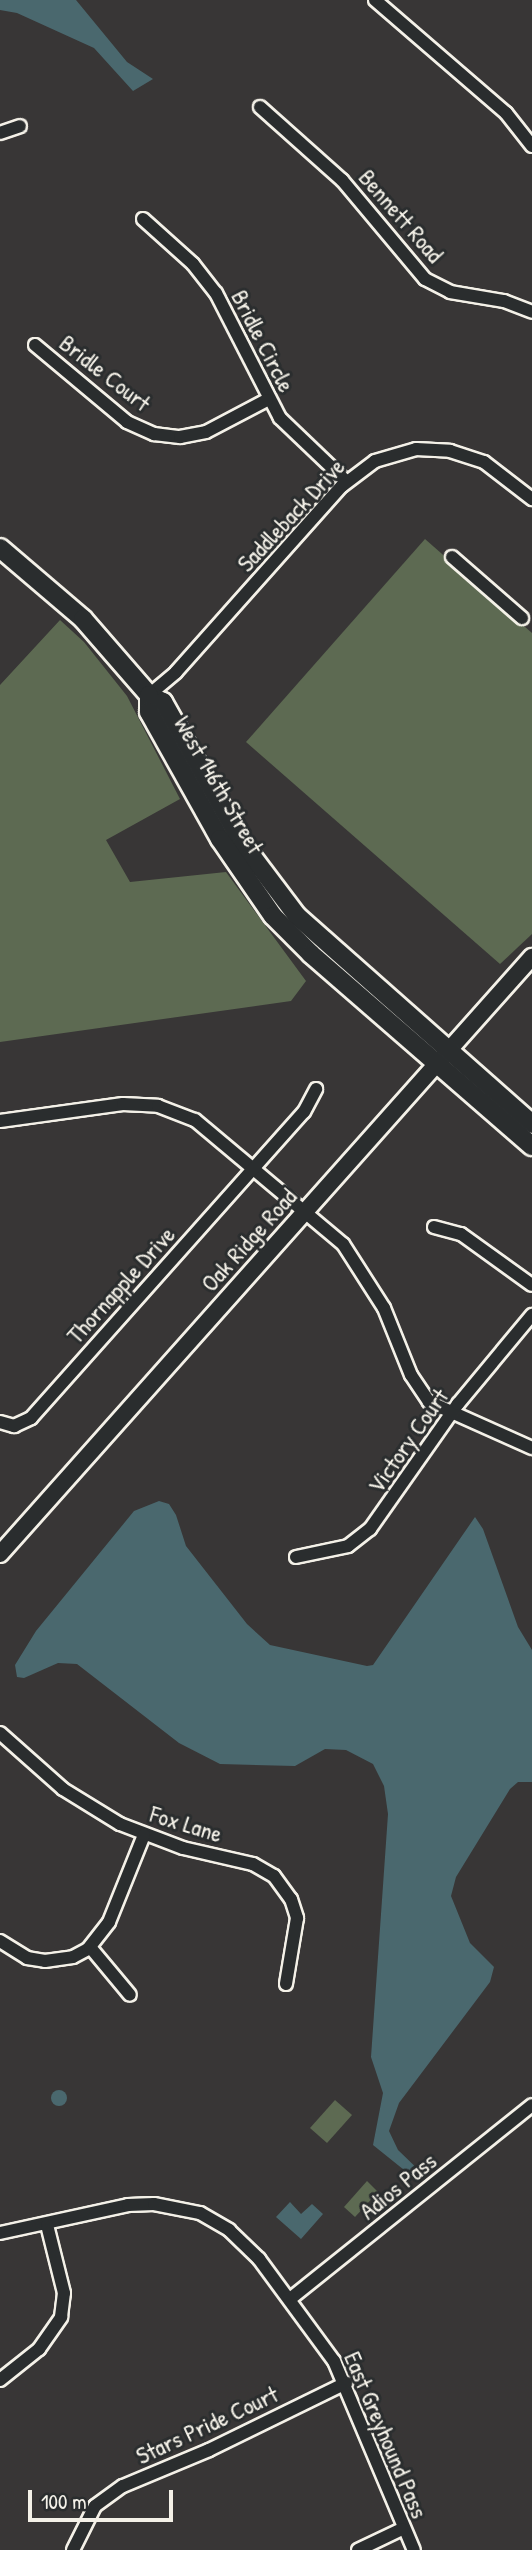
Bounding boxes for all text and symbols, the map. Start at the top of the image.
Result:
street label: Bennett Road [353,163,449,269]
street label: Bridle Circle [225,285,301,397]
street label: Bridle Court [54,329,156,417]
street label: Saddleback Drive [231,452,351,578]
street label: West 146th Street [168,711,270,859]
street label: Oak Ridge Road [195,1182,303,1298]
street label: Thornapple Drive [61,1221,181,1349]
street label: Victory Court [362,1383,454,1499]
street label: Fox Lane [147,1799,225,1849]
street label: Adios Pass [354,2146,442,2226]
street label: East Greyhound Pass [338,2347,434,2523]
street label: Stars Pride Court [131,2380,283,2470]
scale bar [32,2476,177,2520]
text: 100 m [41,2487,87,2516]

